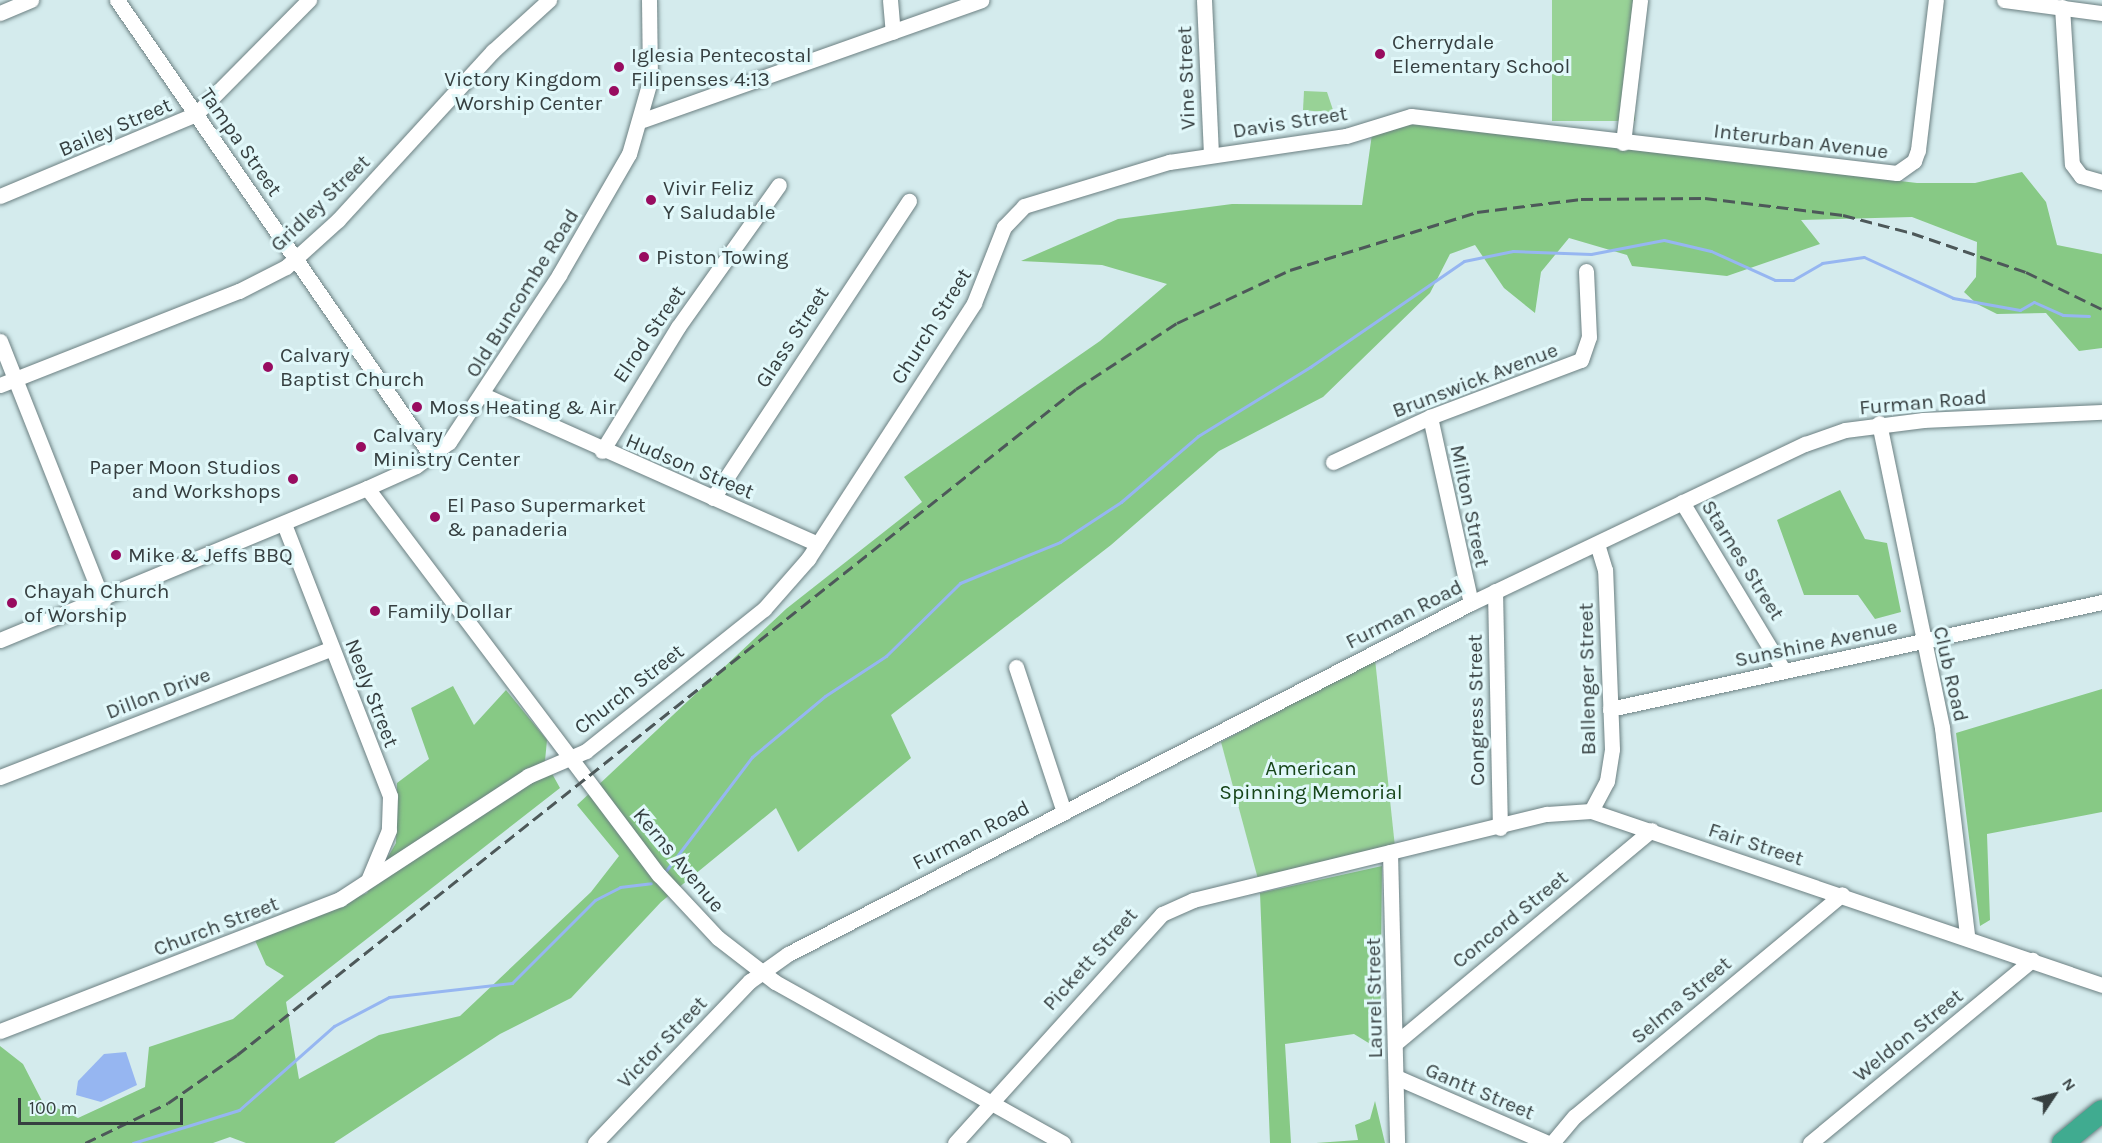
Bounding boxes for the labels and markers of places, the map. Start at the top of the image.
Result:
place label: Cherrydale Elementary School [1392,29,1570,79]
place label: Iglesia Pentecostal Filipenses 4:13 [631,42,812,92]
marker: Cherrydale Elementary School [1373,47,1387,61]
marker: Iglesia Pentecostal Filipenses 4:13 [612,60,626,74]
place label: Victory Kingdom Worship Center [444,66,602,116]
marker: Victory Kingdom Worship Center [607,84,621,98]
place label: Vivir Feliz Y Saludable [663,175,775,225]
marker: Vivir Feliz Y Saludable [644,193,658,207]
place label: Piston Towing [656,244,788,270]
marker: Piston Towing [637,250,651,264]
place label: Calvary Baptist Church [280,342,424,392]
marker: Calvary Baptist Church [261,360,275,374]
place label: Moss Heating & Air [429,394,615,420]
marker: Moss Heating & Air [410,400,424,414]
place label: Calvary Ministry Center [373,422,520,472]
marker: Calvary Ministry Center [354,440,368,454]
place label: Paper Moon Studios and Workshops [89,454,281,504]
marker: Paper Moon Studios and Workshops [286,472,300,486]
place label: El Paso Supermarket & panaderia [447,492,646,542]
marker: El Paso Supermarket & panaderia [428,510,442,524]
place label: Mike & Jeffs BBQ [128,542,293,568]
marker: Mike & Jeffs BBQ [109,548,123,562]
place label: Chayah Church of Worship [24,578,169,628]
marker: Chayah Church of Worship [5,596,19,610]
place label: Family Dollar [387,598,512,624]
marker: Family Dollar [368,604,382,618]

